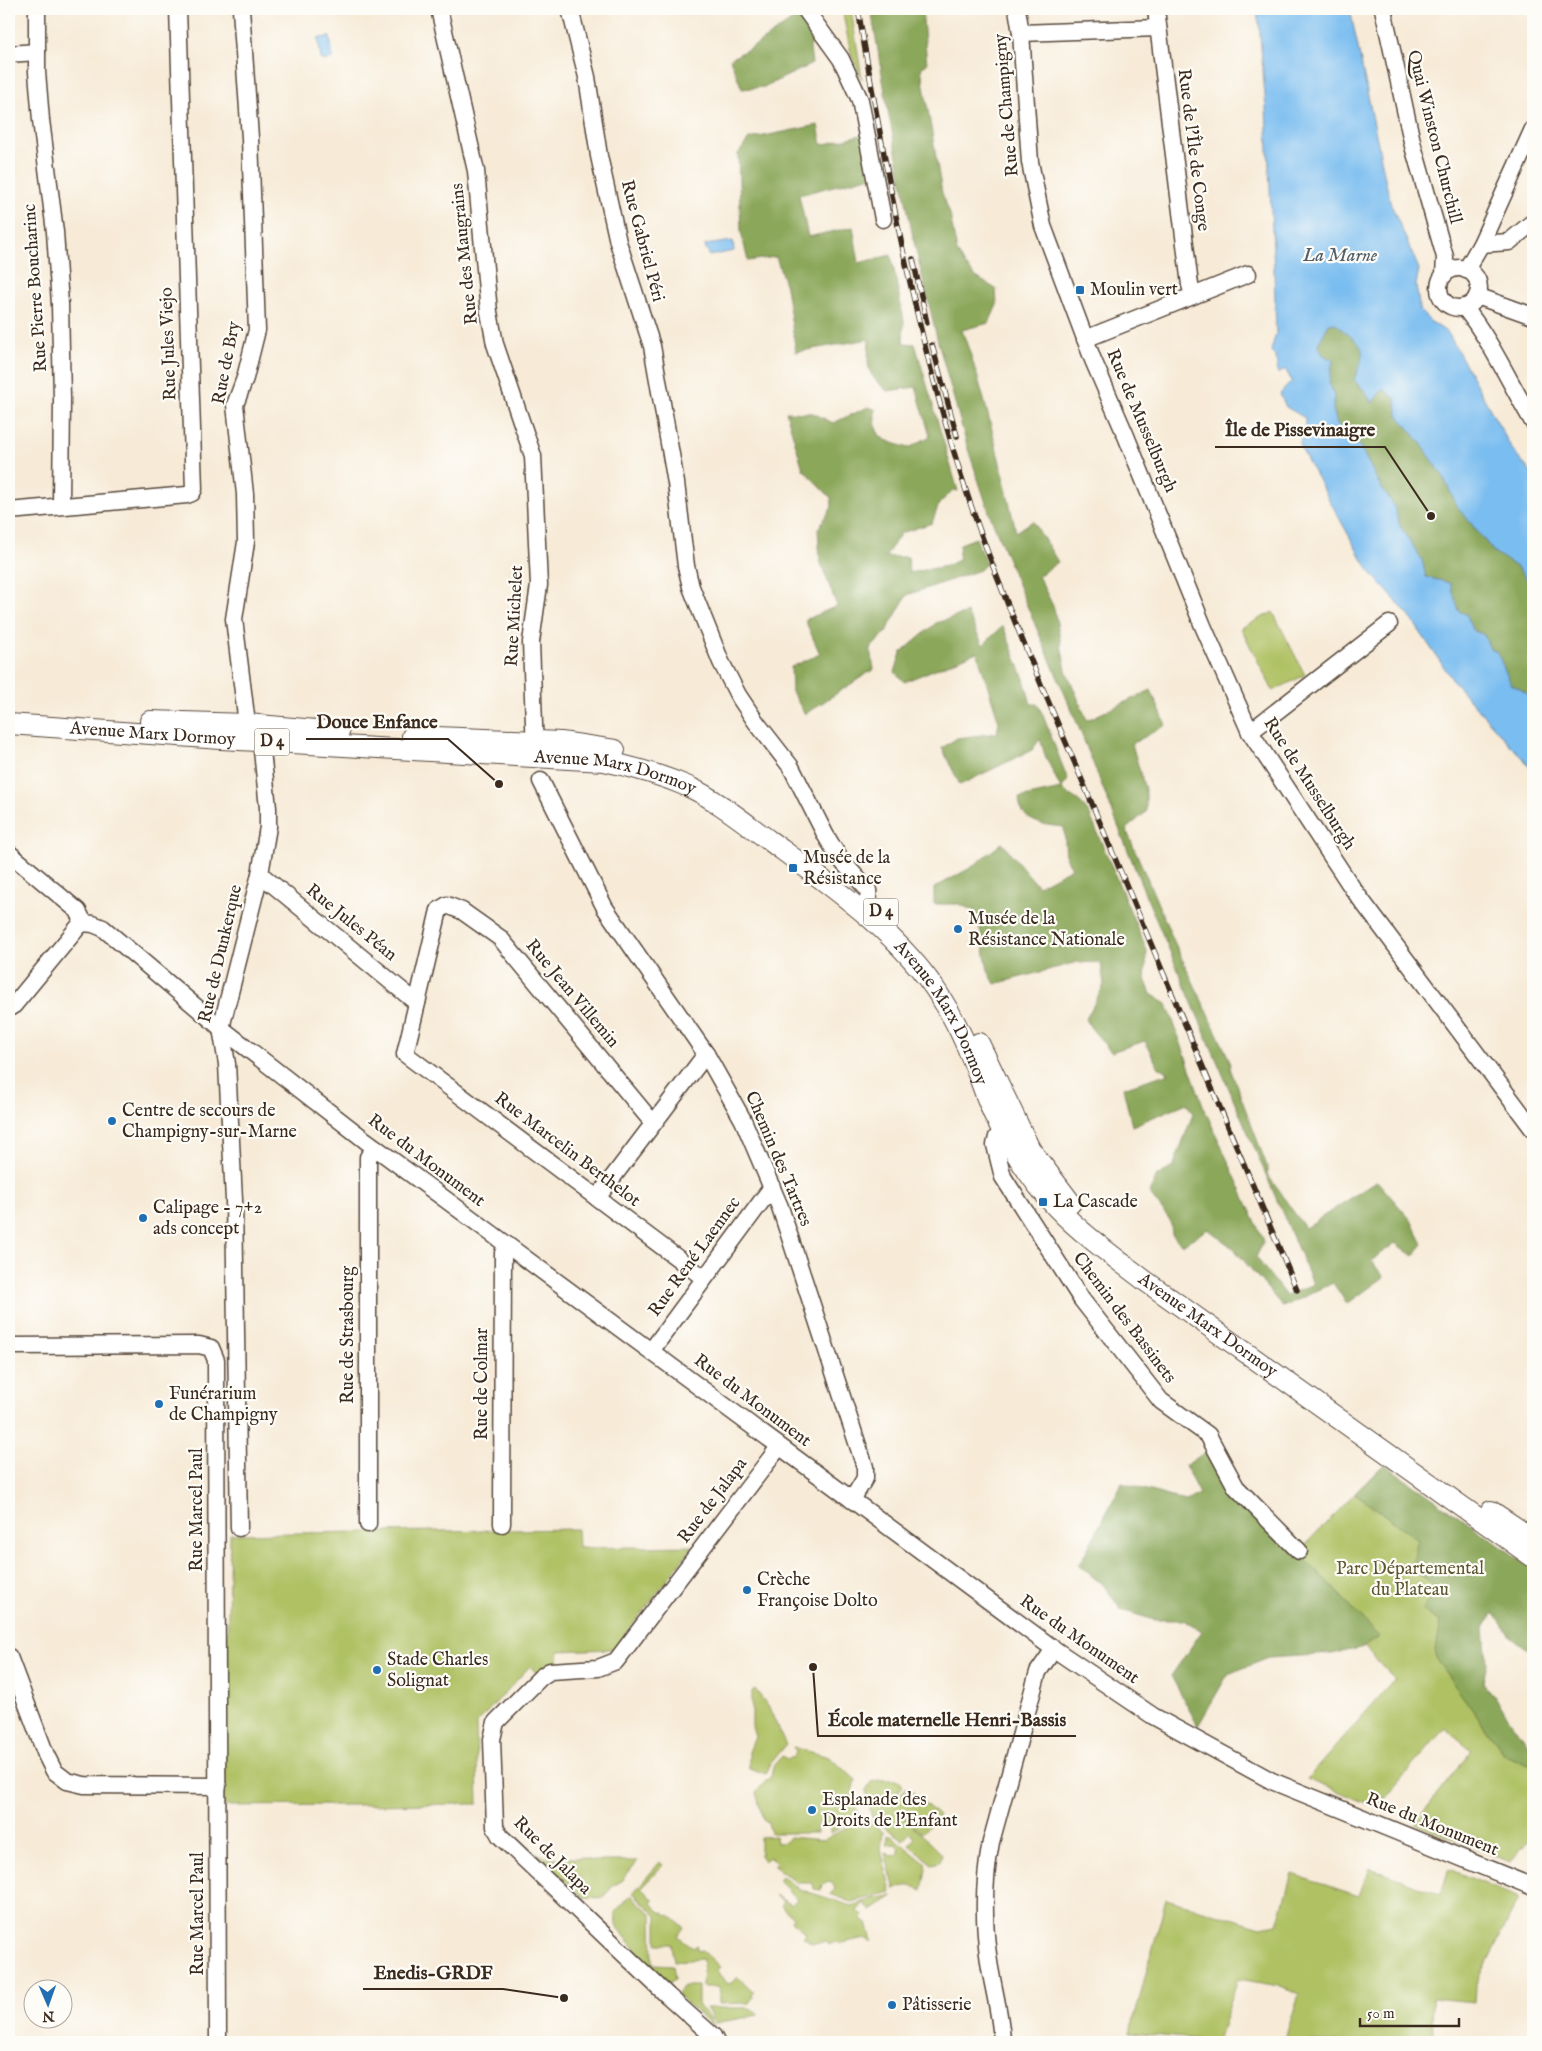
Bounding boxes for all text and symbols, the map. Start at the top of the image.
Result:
street label: Rue de Champigny [989,32,1025,178]
street label: Quai Winston Churchill [1401,48,1467,226]
street label: Rue de l'Île de Conge [1172,67,1216,233]
street label: Rue Gabriel Péri [615,178,669,305]
street label: Rue des Maugrains [446,182,484,326]
street label: Rue Pierre Boucharinc [19,203,53,373]
water label: La Marne [1302,244,1378,268]
place label: Moulin vert [1090,279,1178,302]
marker: Moulin vert [1074,284,1086,296]
street label: Rue Jules Viejo [156,287,182,401]
street label: Rue de Bry [208,319,246,407]
street label: Rue de Musselburgh [1100,346,1182,497]
callout: Île de Pissevinaigre [1215,413,1385,447]
text: Île de Pissevinaigre [1225,418,1375,443]
street label: Rue Michelet [501,565,529,667]
callout: Douce Enfance [306,705,448,739]
text: Douce Enfance [316,711,438,735]
street label: Rue de Musselburgh [1258,713,1361,855]
street label: Avenue Marx Dormoy [68,717,236,751]
road number: D 4 [254,729,290,756]
street label: Avenue Marx Dormoy [532,745,700,800]
place label: Musée de la Résistance [803,847,891,891]
marker: Musée de la Résistance [787,862,799,874]
street label: Rue Jules Péan [301,879,401,967]
street label: Rue de Dunkerque [194,883,248,1025]
road number: D 4 [864,899,898,926]
place label: Musée de la Résistance Nationale [968,908,1125,952]
marker: Musée de la Résistance Nationale [952,923,964,935]
street label: Rue Jean Villemin [520,935,624,1053]
street label: Avenue Marx Dormoy [888,935,993,1089]
street label: Rue Marcelin Berthelot [489,1088,645,1212]
street label: Chemin des Tartres [739,1088,817,1230]
place label: Centre de secours de Champigny-sur-Marne [122,1100,297,1144]
street label: Rue du Monument [363,1109,489,1213]
marker: Centre de secours de Champigny-sur-Marne [106,1115,118,1127]
place label: La Cascade [1053,1191,1138,1214]
street label: Rue René Laennec [644,1192,746,1322]
marker: La Cascade [1037,1196,1049,1208]
place label: Calipage - 7+2 ads concept [153,1197,262,1241]
marker: Calipage - 7+2 ads concept [137,1212,149,1224]
street label: Chemin des Bassinets [1067,1248,1181,1388]
street label: Rue de Strasbourg [337,1266,360,1404]
street label: Avenue Marx Dormoy [1133,1267,1282,1383]
street label: Rue de Colmar [471,1327,494,1440]
street label: Rue du Monument [689,1349,815,1453]
place label: Funérarium de Champigny [169,1383,278,1427]
marker: Funérarium de Champigny [153,1398,165,1410]
street label: Rue Marcel Paul [186,1448,209,1572]
street label: Rue de Jalapa [673,1453,753,1549]
park label: Parc Départemental du Plateau [1336,1558,1484,1602]
place label: Crèche Françoise Dolto [757,1569,878,1613]
marker: Crèche Françoise Dolto [741,1584,753,1596]
street label: Rue du Monument [1015,1590,1143,1690]
place label: Stade Charles Solignat [387,1649,488,1693]
marker: Stade Charles Solignat [371,1664,383,1676]
callout: École maternelle Henri-Bassis [818,1702,1076,1736]
text: École maternelle Henri-Bassis [828,1708,1066,1733]
street label: Rue du Monument [1362,1788,1502,1862]
place label: Esplanade des Droits de l'Enfant [822,1789,958,1833]
marker: Esplanade des Droits de l'Enfant [806,1804,818,1816]
street label: Rue de Jalapa [508,1812,596,1900]
street label: Rue Marcel Paul [187,1852,210,1976]
callout: Enedis-GRDF [363,1955,503,1989]
text: Enedis-GRDF [373,1962,494,1986]
north arrow [22,1978,72,2028]
place label: Pâtisserie [902,1994,972,2017]
scale bar [1360,1996,1458,2028]
marker: Pâtisserie [886,1999,898,2011]
text: 50 m [1367,2004,1395,2023]
text: N [42,2007,56,2025]

